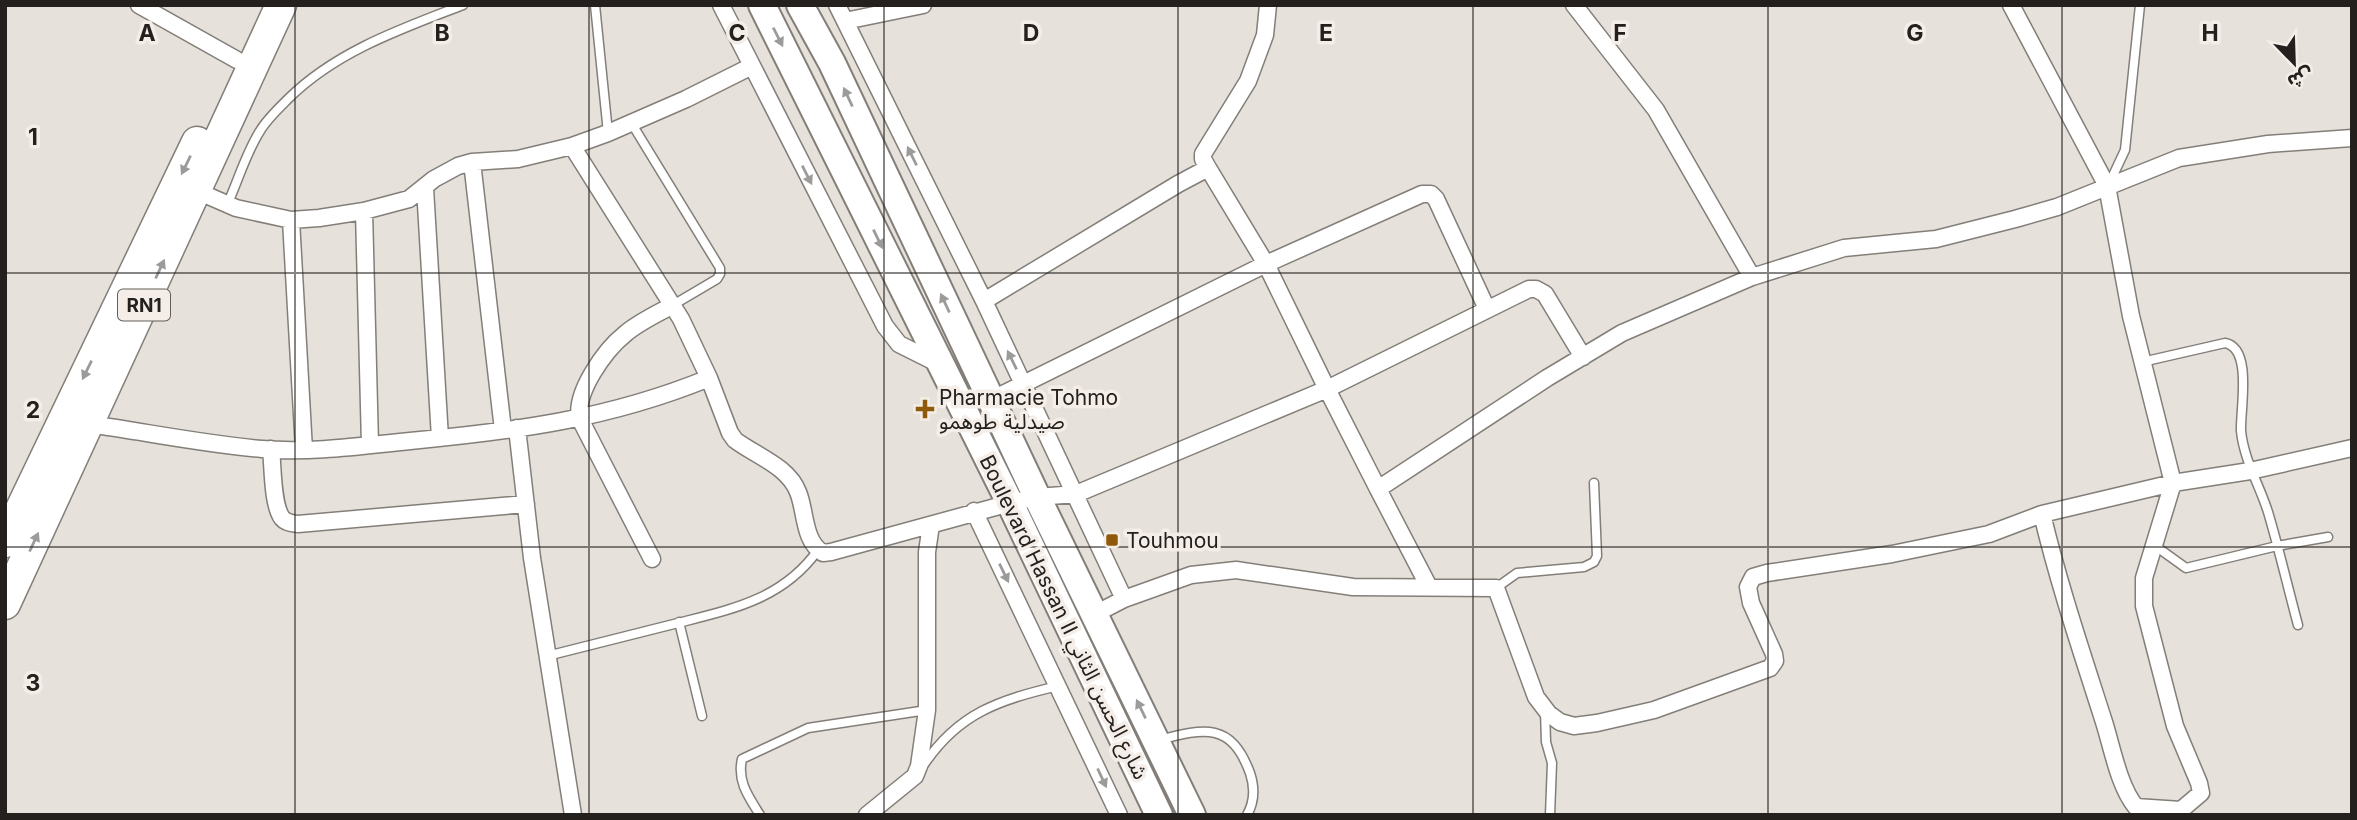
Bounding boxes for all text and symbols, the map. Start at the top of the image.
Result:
text: A [138,19,156,47]
text: B [434,19,450,47]
text: C [728,19,746,47]
text: D [1023,19,1039,47]
text: E [1319,19,1333,47]
text: F [1613,19,1627,47]
text: G [1906,19,1924,47]
text: H [2201,19,2219,47]
one-way arrow [772,27,783,47]
north arrow [2259,28,2329,98]
text: ش [2284,63,2317,94]
one-way arrow [842,87,854,107]
text: 1 [28,123,38,151]
one-way arrow [907,146,918,166]
one-way arrow [180,155,191,175]
one-way arrow [802,165,813,185]
one-way arrow [873,229,884,249]
one-way arrow [154,259,166,279]
road number: RN1 [118,290,170,320]
one-way arrow [939,292,950,313]
one-way arrow [1007,350,1018,370]
one-way arrow [81,360,93,380]
place label: Pharmacie Tohmo صيدلية طوهمو [939,385,1118,434]
text: 2 [26,396,40,424]
marker: Pharmacie Tohmo صيدلية طوهمو [917,401,933,417]
street label: Boulevard Hassan II شارع الحسن الثاني [971,451,1154,785]
place label: Touhmou [1126,528,1219,553]
one-way arrow [29,532,40,553]
marker: Touhmou [1104,532,1120,548]
one-way arrow [998,563,1010,583]
text: 3 [26,669,40,697]
one-way arrow [1135,699,1146,719]
one-way arrow [1096,768,1108,788]

